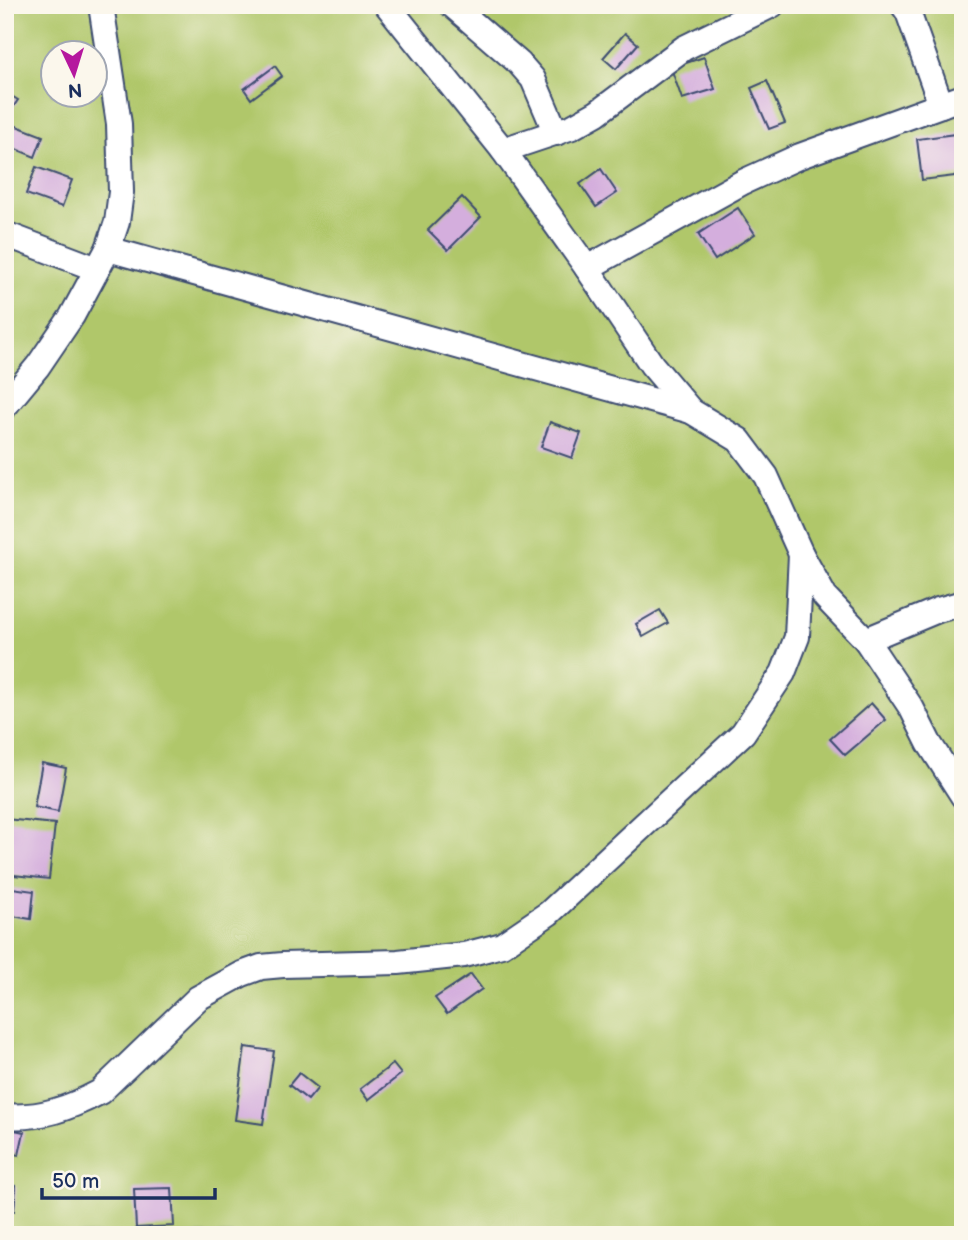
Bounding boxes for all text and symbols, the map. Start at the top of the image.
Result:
north arrow [38,38,108,108]
text: N [67,77,83,101]
scale bar [42,1156,215,1200]
text: 50 m [52,1169,99,1194]

